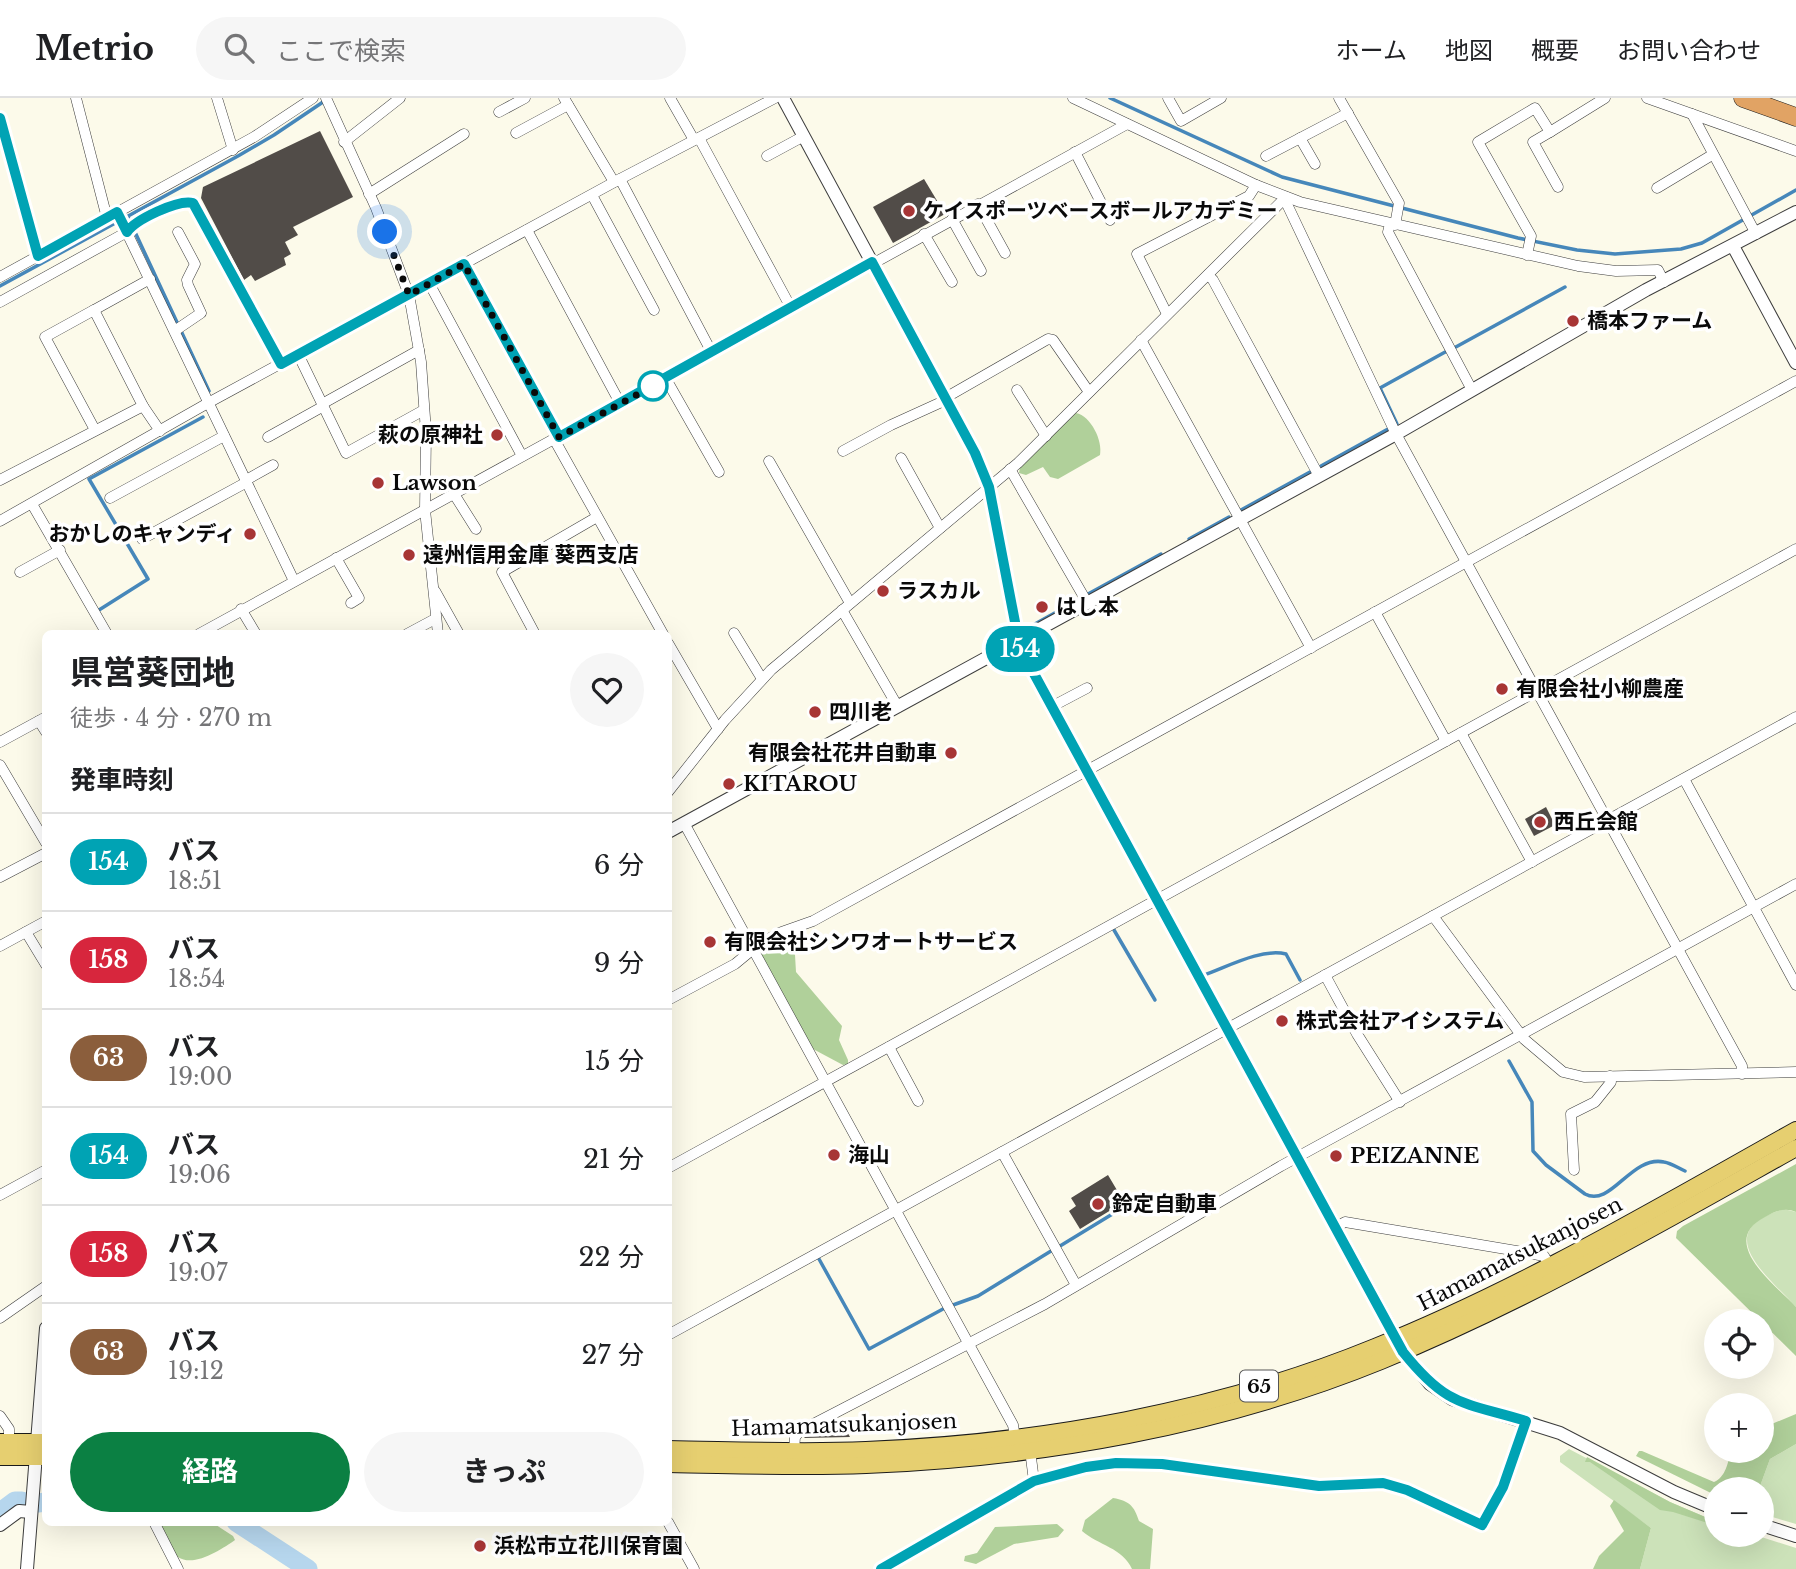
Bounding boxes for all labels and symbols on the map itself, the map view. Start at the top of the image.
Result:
place label: ケイスポーツベースボールアカデミー [923,198,1277,224]
marker: ケイスポーツベースボールアカデミー [901,203,917,219]
your location [367,214,402,249]
place label: 橋本ファーム [1587,308,1712,334]
marker: 橋本ファーム [1565,313,1581,329]
unlabelled marker [638,371,668,401]
place label: 萩の原神社 [378,422,483,448]
marker: 萩の原神社 [489,427,505,443]
place label: Lawson [392,470,477,496]
marker: Lawson [370,475,386,491]
place label: おかしのキャンディ [48,521,236,547]
marker: おかしのキャンディ [242,526,258,542]
place label: 遠州信用金庫 葵西支店 [423,542,639,568]
marker: 遠州信用金庫 葵西支店 [401,547,417,563]
place label: ラスカル [897,578,981,604]
marker: ラスカル [875,583,891,599]
place label: はし本 [1056,594,1119,620]
marker: はし本 [1034,599,1050,615]
line badge: 154 [980,626,1060,672]
place label: 有限会社小柳農産 [1516,676,1684,702]
marker: 有限会社小柳農産 [1494,681,1510,697]
place label: 四川老 [829,699,892,725]
marker: 四川老 [807,704,823,720]
place label: 有限会社花井自動車 [748,740,937,766]
marker: 有限会社花井自動車 [943,745,959,761]
place label: KITAROU [743,771,857,797]
marker: KITAROU [721,776,737,792]
place label: 西丘会館 [1554,809,1638,835]
marker: 西丘会館 [1532,814,1548,830]
place label: 有限会社シンワオートサービス [724,929,1018,955]
marker: 有限会社シンワオートサービス [702,934,718,950]
place label: 株式会社アイシステム [1296,1008,1504,1034]
marker: 株式会社アイシステム [1274,1013,1290,1029]
place label: 海山 [848,1142,890,1168]
place label: PEIZANNE [1350,1143,1479,1169]
marker: 海山 [826,1147,842,1163]
marker: PEIZANNE [1328,1148,1344,1164]
place label: 鈴定自動車 [1112,1191,1217,1217]
street label: Hamamatsukanjosen [1413,1191,1627,1317]
marker: 鈴定自動車 [1090,1196,1106,1212]
road number: 65 [1240,1370,1278,1402]
street label: Hamamatsukanjosen [731,1408,957,1442]
place label: 浜松市立花川保育園 [494,1533,683,1559]
marker: 浜松市立花川保育園 [472,1538,488,1554]

